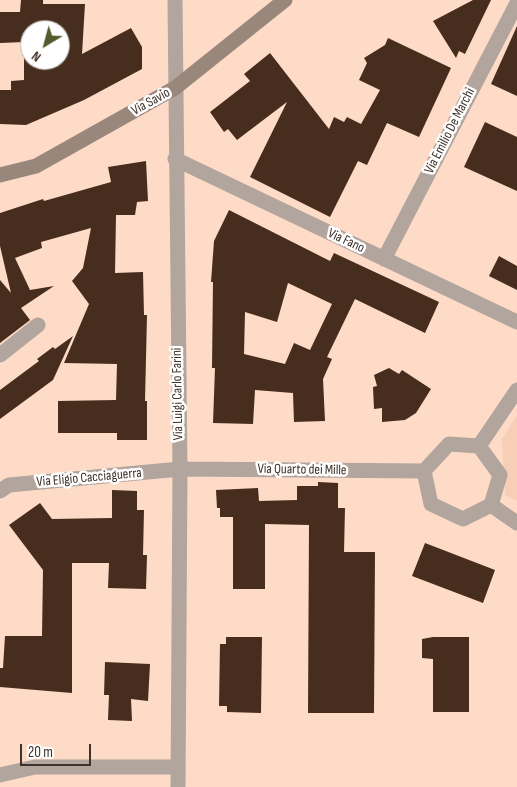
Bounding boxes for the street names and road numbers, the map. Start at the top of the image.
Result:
street label: Via Savio [129,85,173,119]
street label: Via Emilio De Marchi [421,85,479,177]
street label: Via Fano [325,225,367,257]
street label: Via Luigi Carlo Farini [169,347,187,441]
street label: Via Quarto dei Mille [257,461,347,479]
street label: Via Eligio Cacciaguerra [36,465,142,491]

